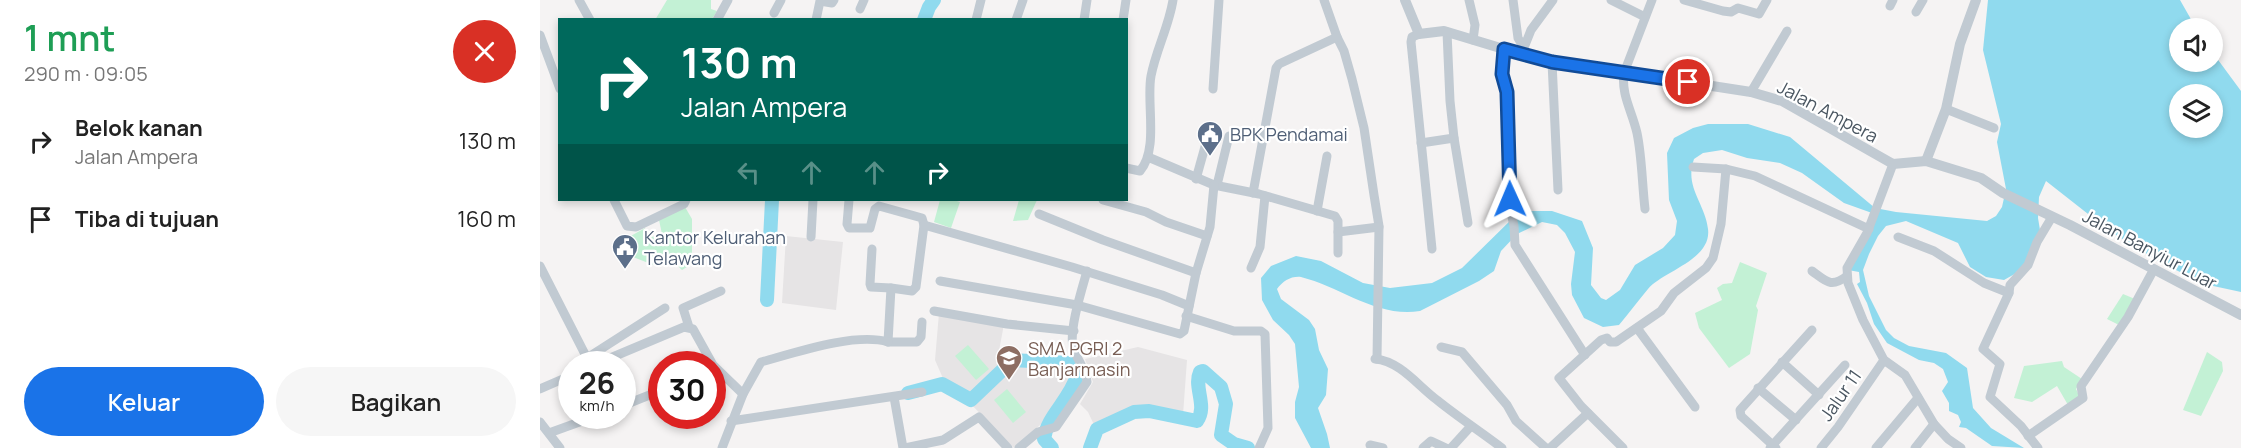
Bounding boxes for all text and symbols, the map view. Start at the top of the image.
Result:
text: 1 mnt [24,13,116,62]
map controls [2169,18,2223,138]
button: sound [2169,18,2223,72]
button: close [453,20,516,83]
text: 130 m [681,33,798,91]
icon: right [582,42,660,120]
pin [1662,56,1713,107]
text: 290 m · 09:05 [24,60,148,87]
icon: arrive [1671,65,1704,98]
street label: Jalan Ampera [1773,74,1883,148]
button: layers [2169,84,2223,138]
text: Jalan Ampera [681,88,847,125]
text: Belok kanan [75,113,203,143]
public building icon: BPK Pendamai [1195,119,1225,157]
place label: BPK Pendamai [1230,122,1348,146]
icon: right [24,125,57,158]
text: 130 m [459,126,516,156]
text: Jalan Ampera [75,143,198,170]
icon: left [732,156,765,189]
icon: ahead [795,156,828,189]
icon: ahead [858,156,891,189]
icon: right [921,156,954,189]
position arrow [1478,167,1542,231]
icon: arrive [24,203,57,236]
street label: Jalan Banyiur Luar [2079,203,2222,295]
text: Tiba di tujuan [75,204,219,234]
text: 160 m [457,204,516,234]
place label: Kantor Kelurahan Telawang [644,225,786,270]
public building icon: Kantor Kelurahan Telawang [610,232,640,270]
place label: SMA PGRI 2 Banjarmasin [1028,336,1130,381]
school or university icon: SMA PGRI 2 Banjarmasin [994,343,1024,381]
speed limit sign: 30 [648,351,726,429]
text: 26 [579,362,615,403]
street label: Jalur 11 [1814,365,1866,425]
button: Keluar [24,367,264,436]
button: Bagikan [276,367,516,436]
text: km/h [580,395,614,416]

